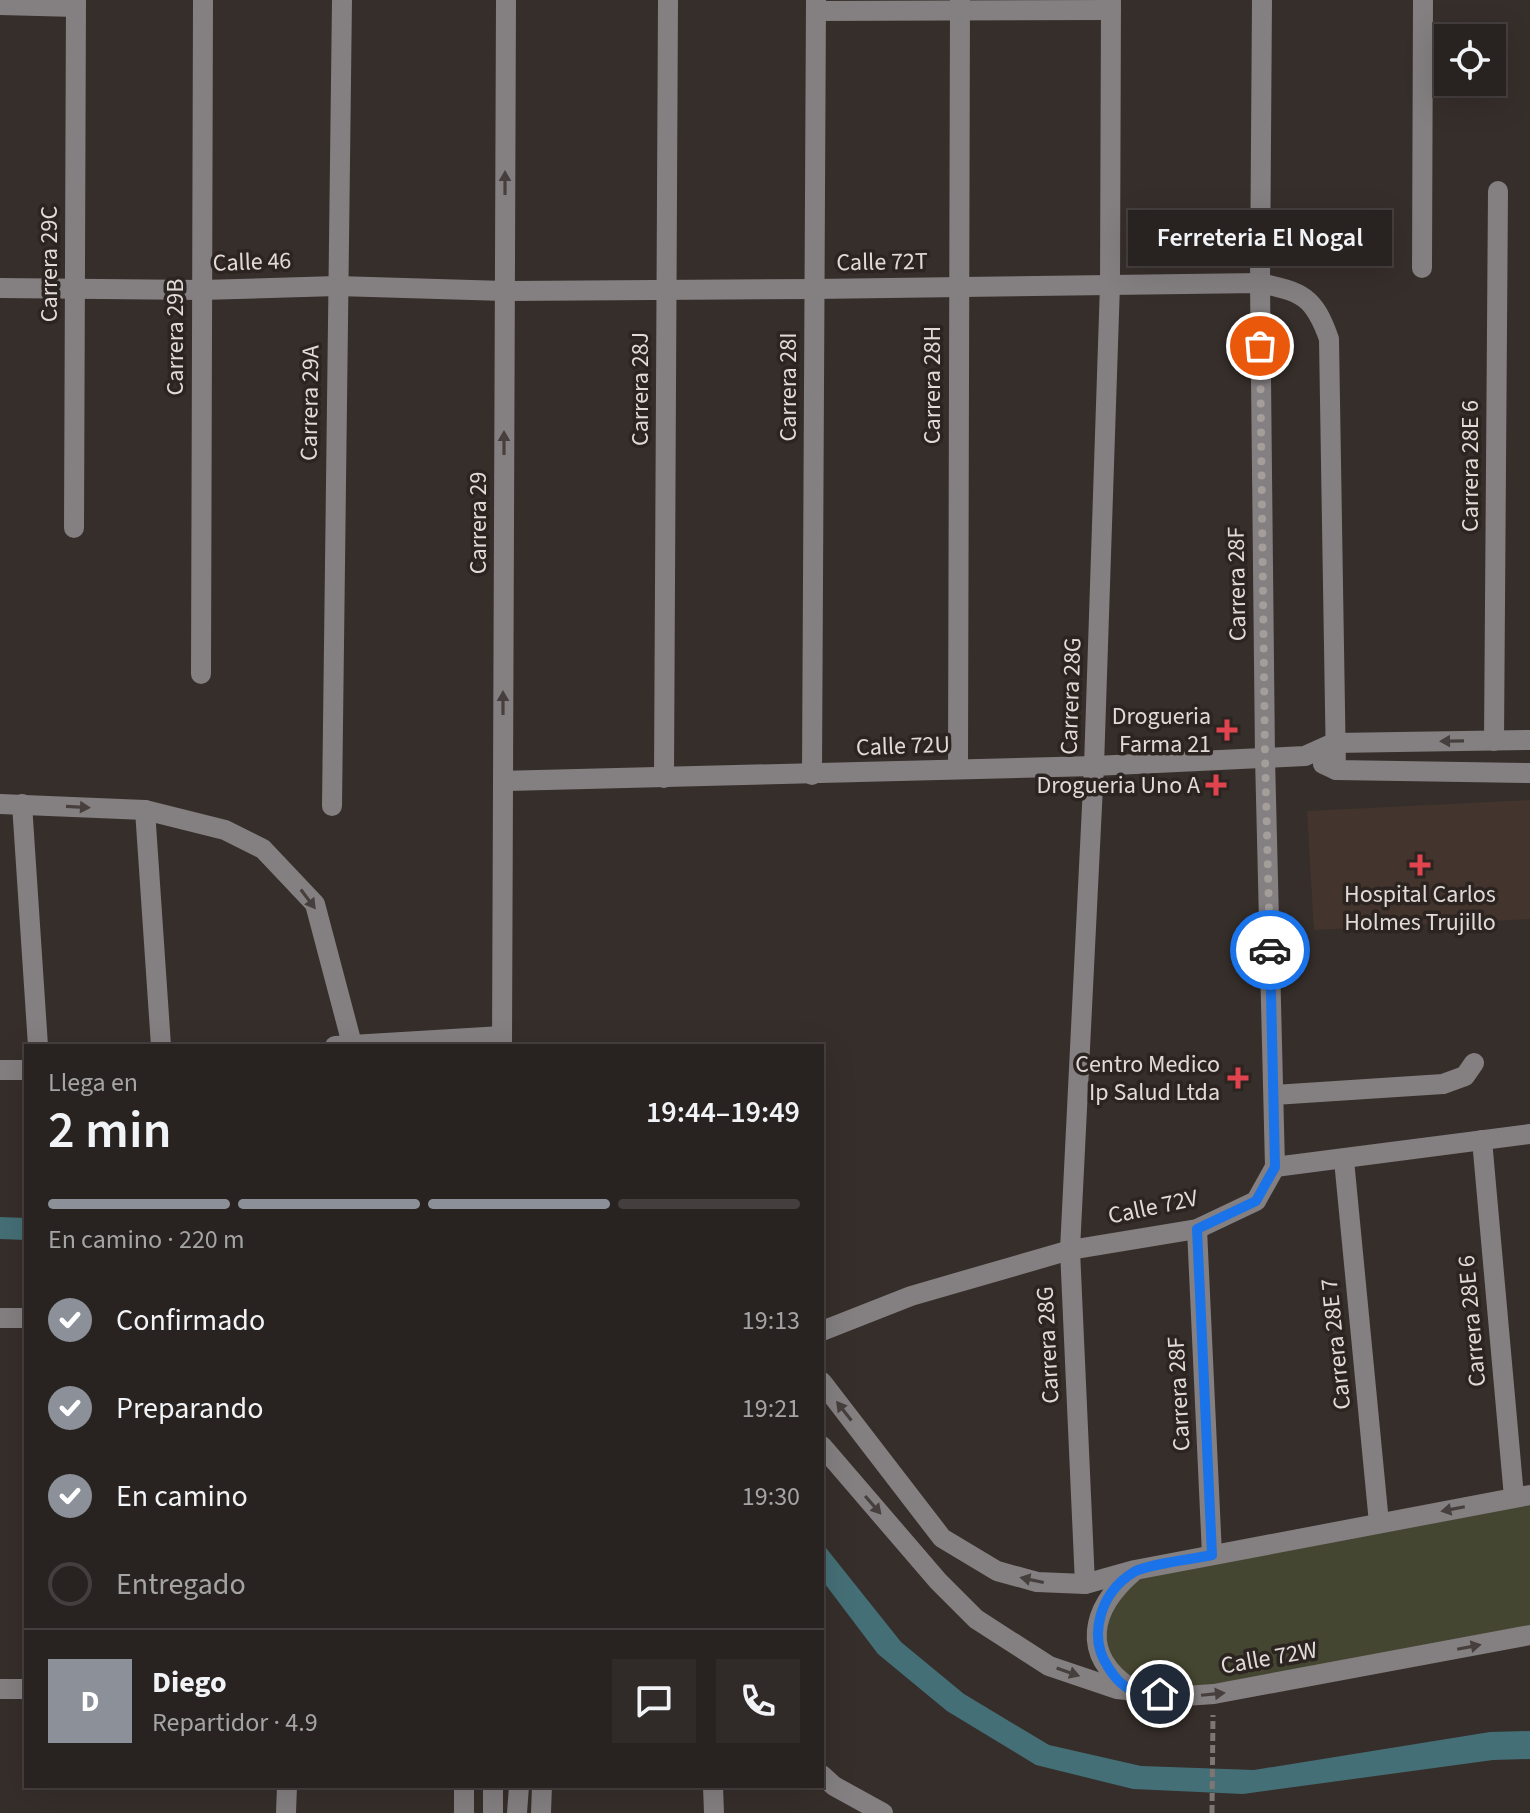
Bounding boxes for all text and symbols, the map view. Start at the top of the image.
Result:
map controls [1434,24,1506,96]
button: locate [1434,24,1506,96]
one-way arrow [499,170,512,195]
street label: Carrera 29C [32,206,67,322]
callout: Ferreteria El Nogal [1128,210,1392,266]
text: Ferreteria El Nogal [1157,219,1363,256]
street label: Calle 46 [212,243,292,281]
street label: Calle 72T [836,244,928,280]
street label: Carrera 29B [158,279,193,395]
pin [1226,312,1294,380]
icon: bag [1238,324,1282,368]
street label: Carrera 28H [915,326,950,444]
street label: Carrera 28J [623,332,658,446]
street label: Carrera 28I [771,333,806,441]
street label: Carrera 29A [291,345,329,461]
street label: Carrera 28E 6 [1453,400,1488,532]
one-way arrow [498,430,510,455]
street label: Carrera 29 [461,472,496,574]
street label: Carrera 28F [1219,526,1255,642]
street label: Carrera 28G [1051,637,1091,755]
one-way arrow [497,690,509,715]
place label: Drogueria Farma 21 [1112,699,1211,762]
marker: Drogueria Farma 21 [1218,721,1236,739]
street label: Calle 72U [855,727,951,765]
one-way arrow [1439,735,1464,747]
place label: Drogueria Uno A [1037,768,1200,803]
marker: Drogueria Uno A [1207,776,1225,794]
one-way arrow [66,800,91,813]
marker: Hospital Carlos Holmes Trujillo [1409,854,1431,876]
place label: Hospital Carlos Holmes Trujillo [1344,877,1496,940]
one-way arrow [300,888,316,910]
courier [1230,910,1310,990]
icon: car [1248,928,1292,972]
place label: Centro Medico Ip Salud Ltda [1075,1047,1220,1110]
text: Llega en [48,1064,138,1101]
marker: Centro Medico Ip Salud Ltda [1227,1067,1249,1089]
text: 19:44–19:49 [646,1091,800,1134]
text: 2 min [48,1094,172,1168]
street label: Calle 72V [1105,1180,1202,1234]
text: En camino · 220 m [48,1221,244,1258]
street label: Carrera 28E 6 [1449,1254,1495,1388]
street label: Carrera 28E 7 [1312,1277,1360,1411]
street label: Carrera 28G [1027,1285,1069,1405]
icon: check [48,1298,92,1342]
text: Confirmado [116,1299,265,1342]
text: 19:13 [742,1302,800,1339]
street label: Carrera 28F [1159,1336,1199,1452]
icon: check [48,1386,92,1430]
text: Preparando [116,1387,263,1430]
text: 19:21 [742,1390,800,1427]
one-way arrow [837,1401,853,1421]
icon: check [48,1474,92,1518]
text: En camino [116,1475,248,1518]
text: 19:30 [742,1478,800,1515]
one-way arrow [864,1495,881,1515]
one-way arrow [1441,1503,1466,1515]
text: Entregado [116,1563,246,1606]
one-way arrow [1019,1573,1044,1585]
street label: Calle 72W [1218,1632,1320,1684]
one-way arrow [1457,1640,1482,1653]
button: chat [612,1659,696,1743]
button: phone [716,1659,800,1743]
pin [1126,1660,1194,1728]
text: Diego [152,1661,227,1704]
one-way arrow [1056,1667,1080,1679]
icon: home [1138,1672,1182,1716]
text: D [80,1680,100,1723]
one-way arrow [1201,1687,1226,1700]
text: Repartidor · 4.9 [152,1704,318,1741]

